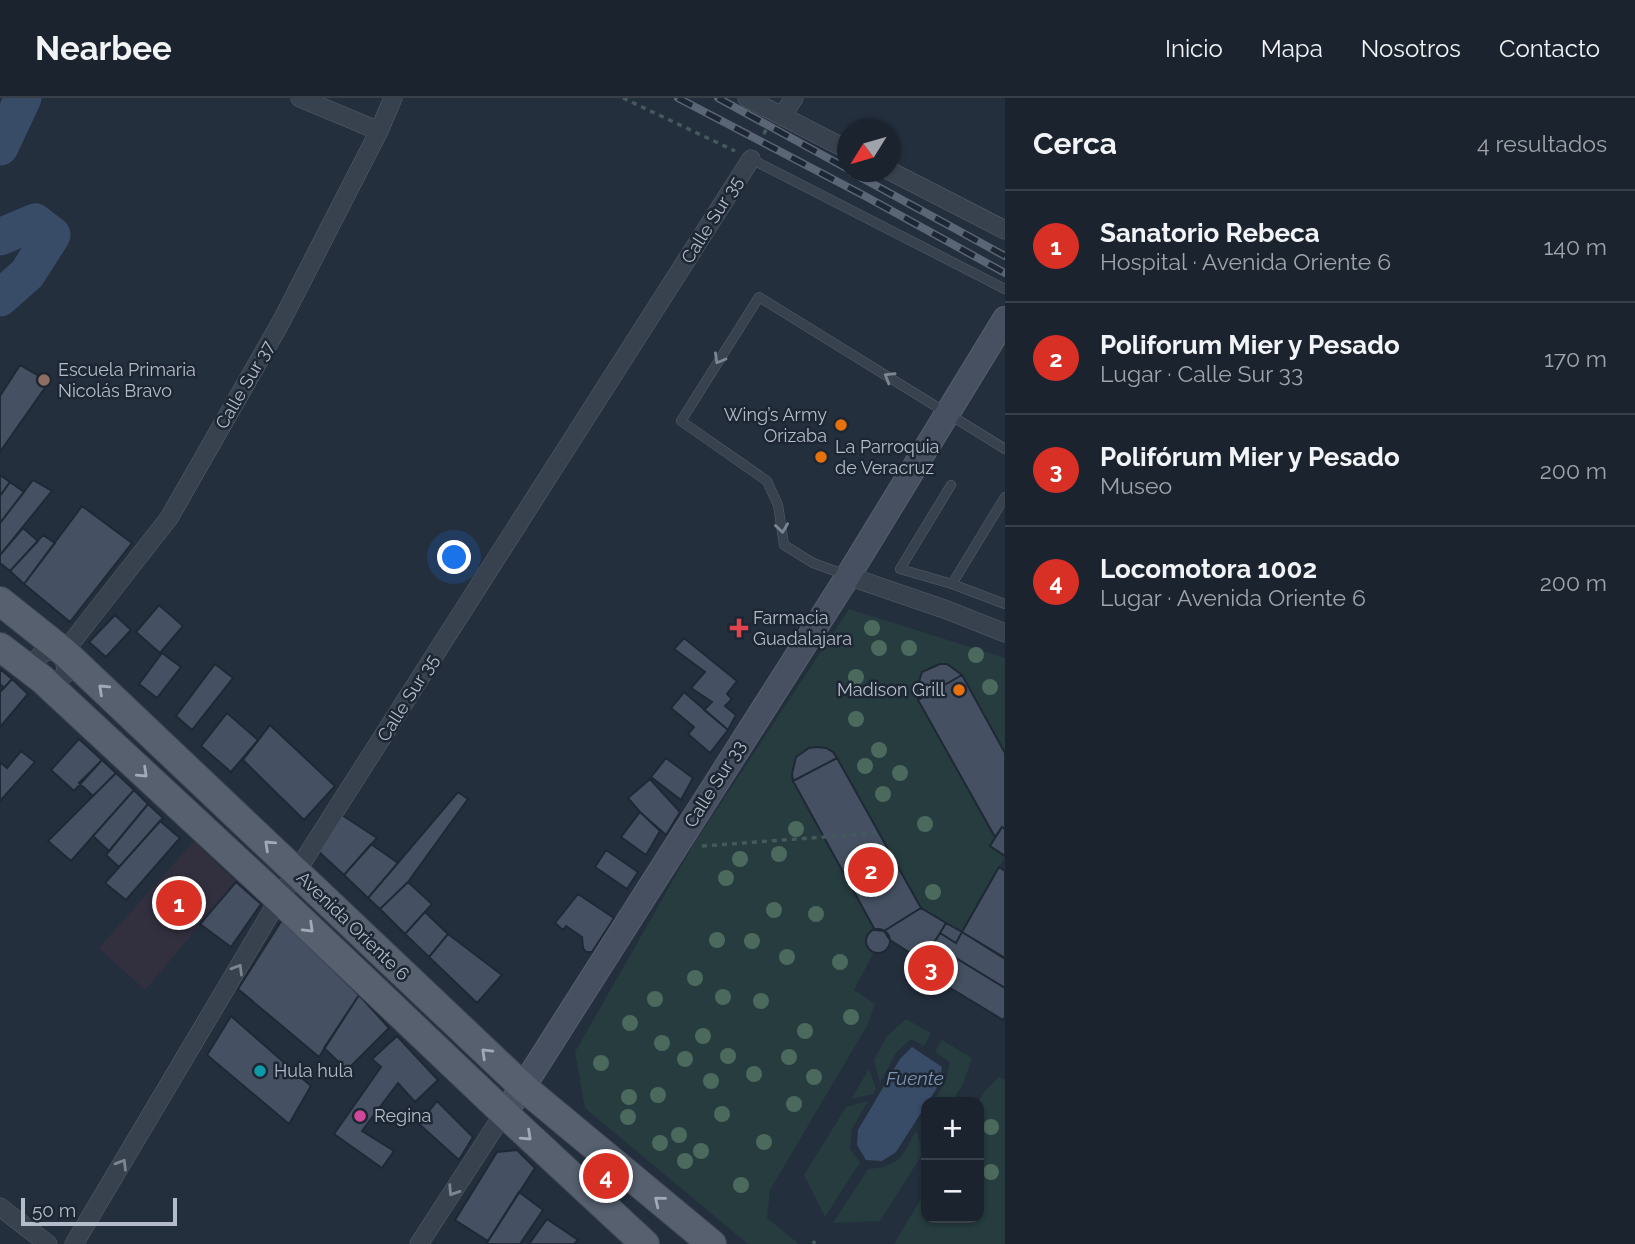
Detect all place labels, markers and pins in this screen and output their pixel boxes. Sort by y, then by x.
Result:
place label: Escuela Primaria Nicolás Bravo [58,359,196,401]
marker: Escuela Primaria Nicolás Bravo [36,372,52,388]
place label: Wing’s Army Orizaba [724,404,827,446]
marker: Wing’s Army Orizaba [833,417,849,433]
place label: La Parroquia de Veracruz [835,436,939,478]
marker: La Parroquia de Veracruz [813,449,829,465]
place label: Farmacia Guadalajara [753,607,852,649]
marker: Farmacia Guadalajara [731,620,747,636]
place label: Madison Grill [837,679,945,700]
marker: Madison Grill [951,682,967,698]
pin: 2 [848,844,894,896]
pin: 1 [156,877,202,929]
pin: 3 [908,942,954,994]
place label: Hula hula [274,1060,353,1081]
marker: Hula hula [252,1063,268,1079]
place label: Regina [374,1105,431,1126]
marker: Regina [352,1108,368,1124]
pin: 4 [583,1150,629,1202]

